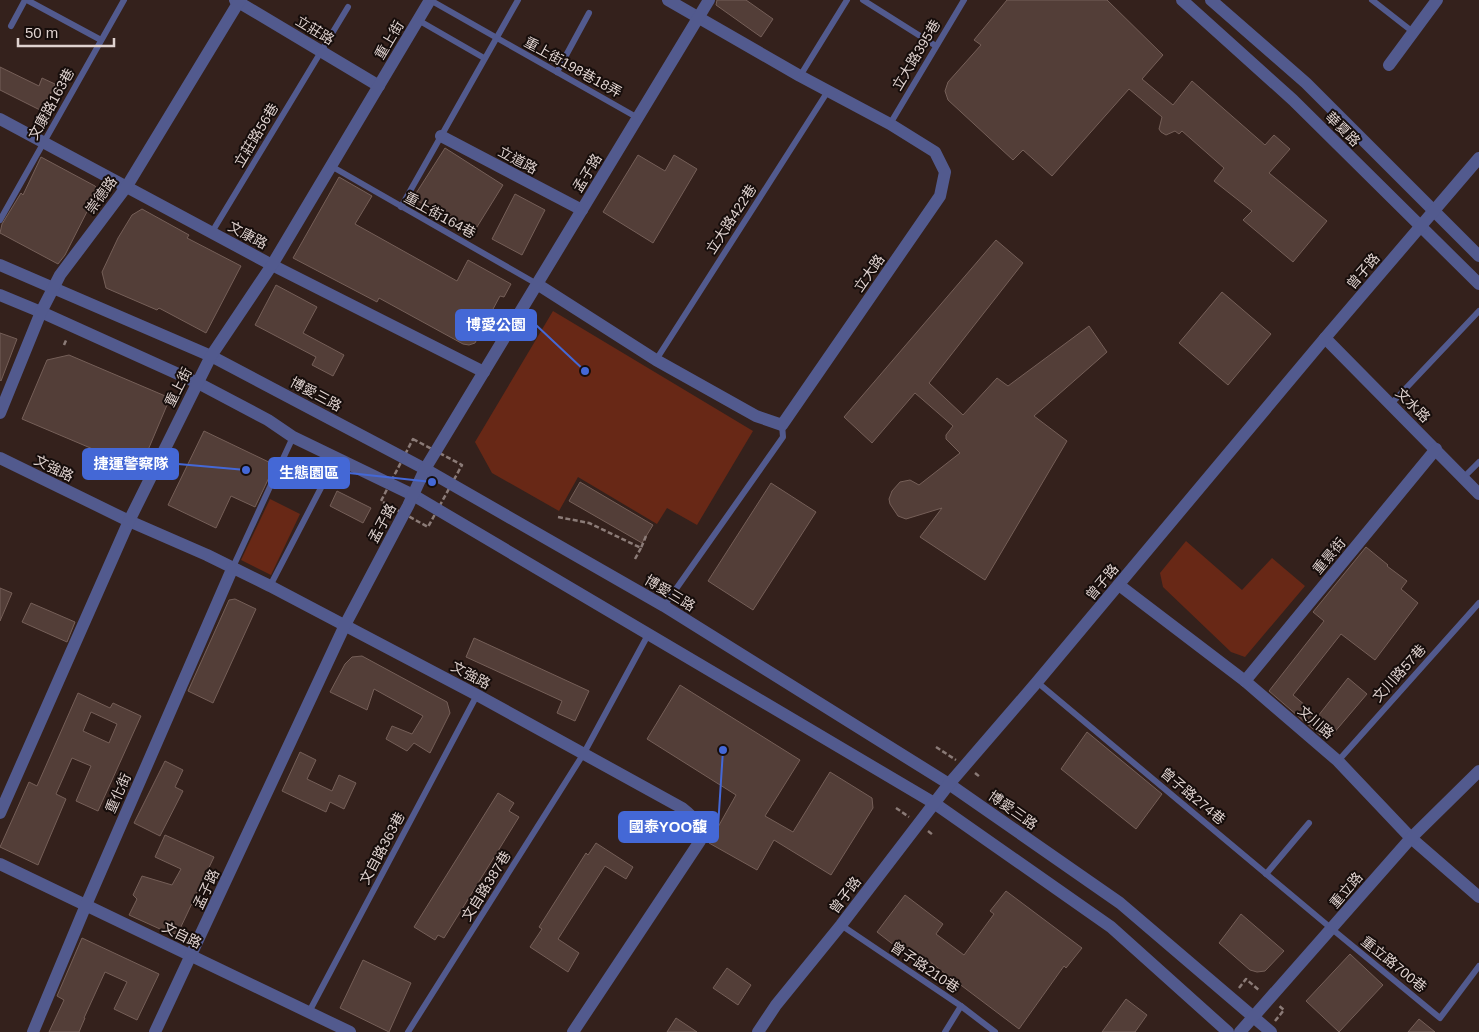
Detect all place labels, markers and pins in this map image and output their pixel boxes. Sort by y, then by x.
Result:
callout: 博愛公園 [456,310,536,340]
callout: 捷運警察隊 [83,449,178,479]
callout: 生態園區 [269,458,349,488]
callout: 國泰YOO馥 [619,812,718,842]

